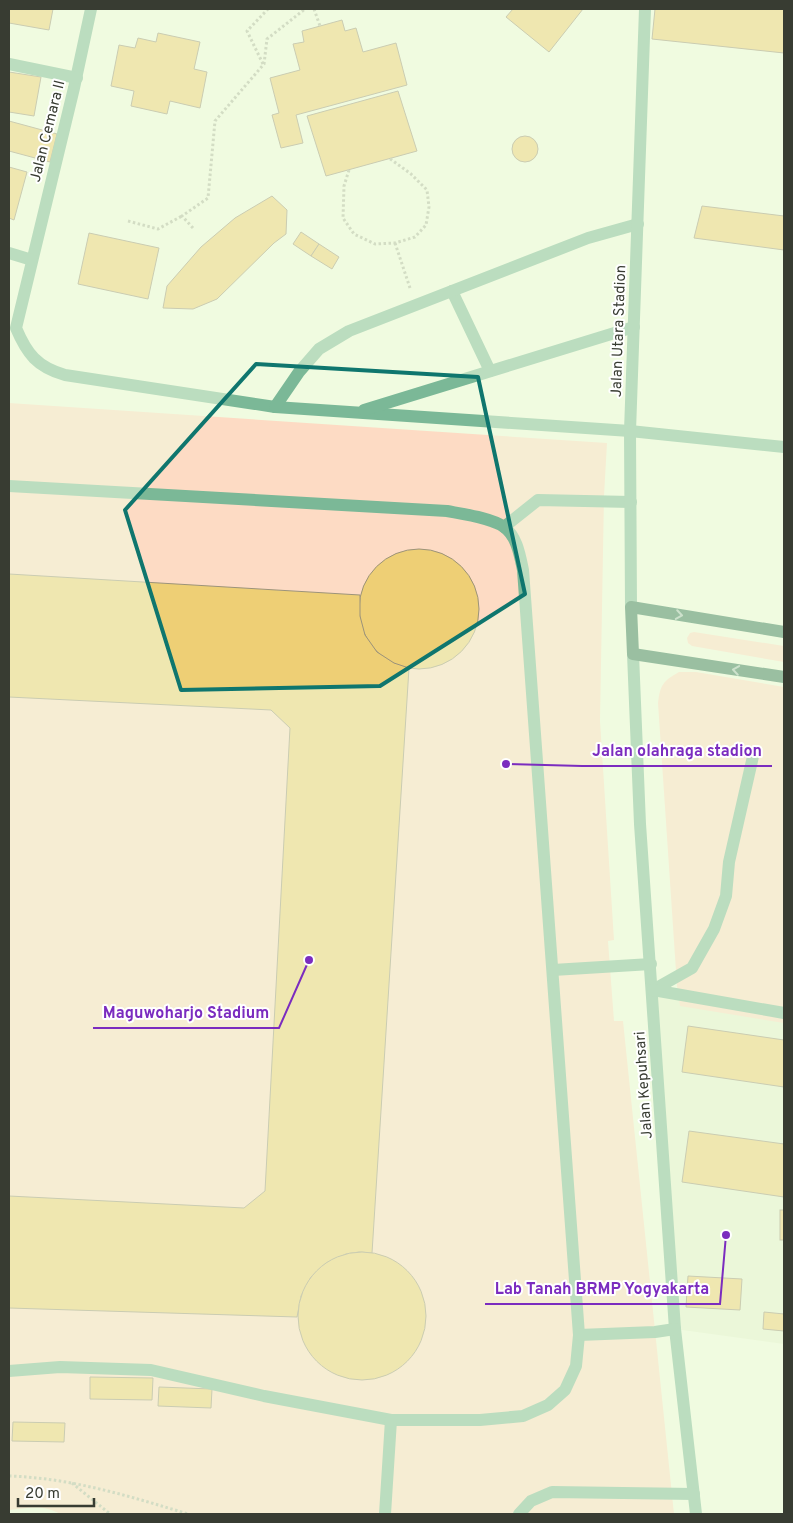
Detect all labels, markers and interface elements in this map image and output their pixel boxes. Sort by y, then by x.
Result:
street label: Jalan Cemara II [27,78,70,184]
street label: Jalan Utara Stadion [608,265,631,398]
one-way arrow [675,609,684,619]
one-way arrow [732,665,740,675]
callout: Jalan olahraga stadion [582,735,772,766]
text: Jalan olahraga stadion [592,742,762,762]
callout: Maguwoharjo Stadium [93,997,279,1028]
text: Maguwoharjo Stadium [103,1004,269,1024]
street label: Jalan Kepuhsari [631,1031,658,1139]
callout: Lab Tanah BRMP Yogyakarta [485,1273,720,1304]
text: Lab Tanah BRMP Yogyakarta [495,1280,709,1300]
scale bar [18,1476,94,1508]
text: 20 m [25,1485,60,1504]

